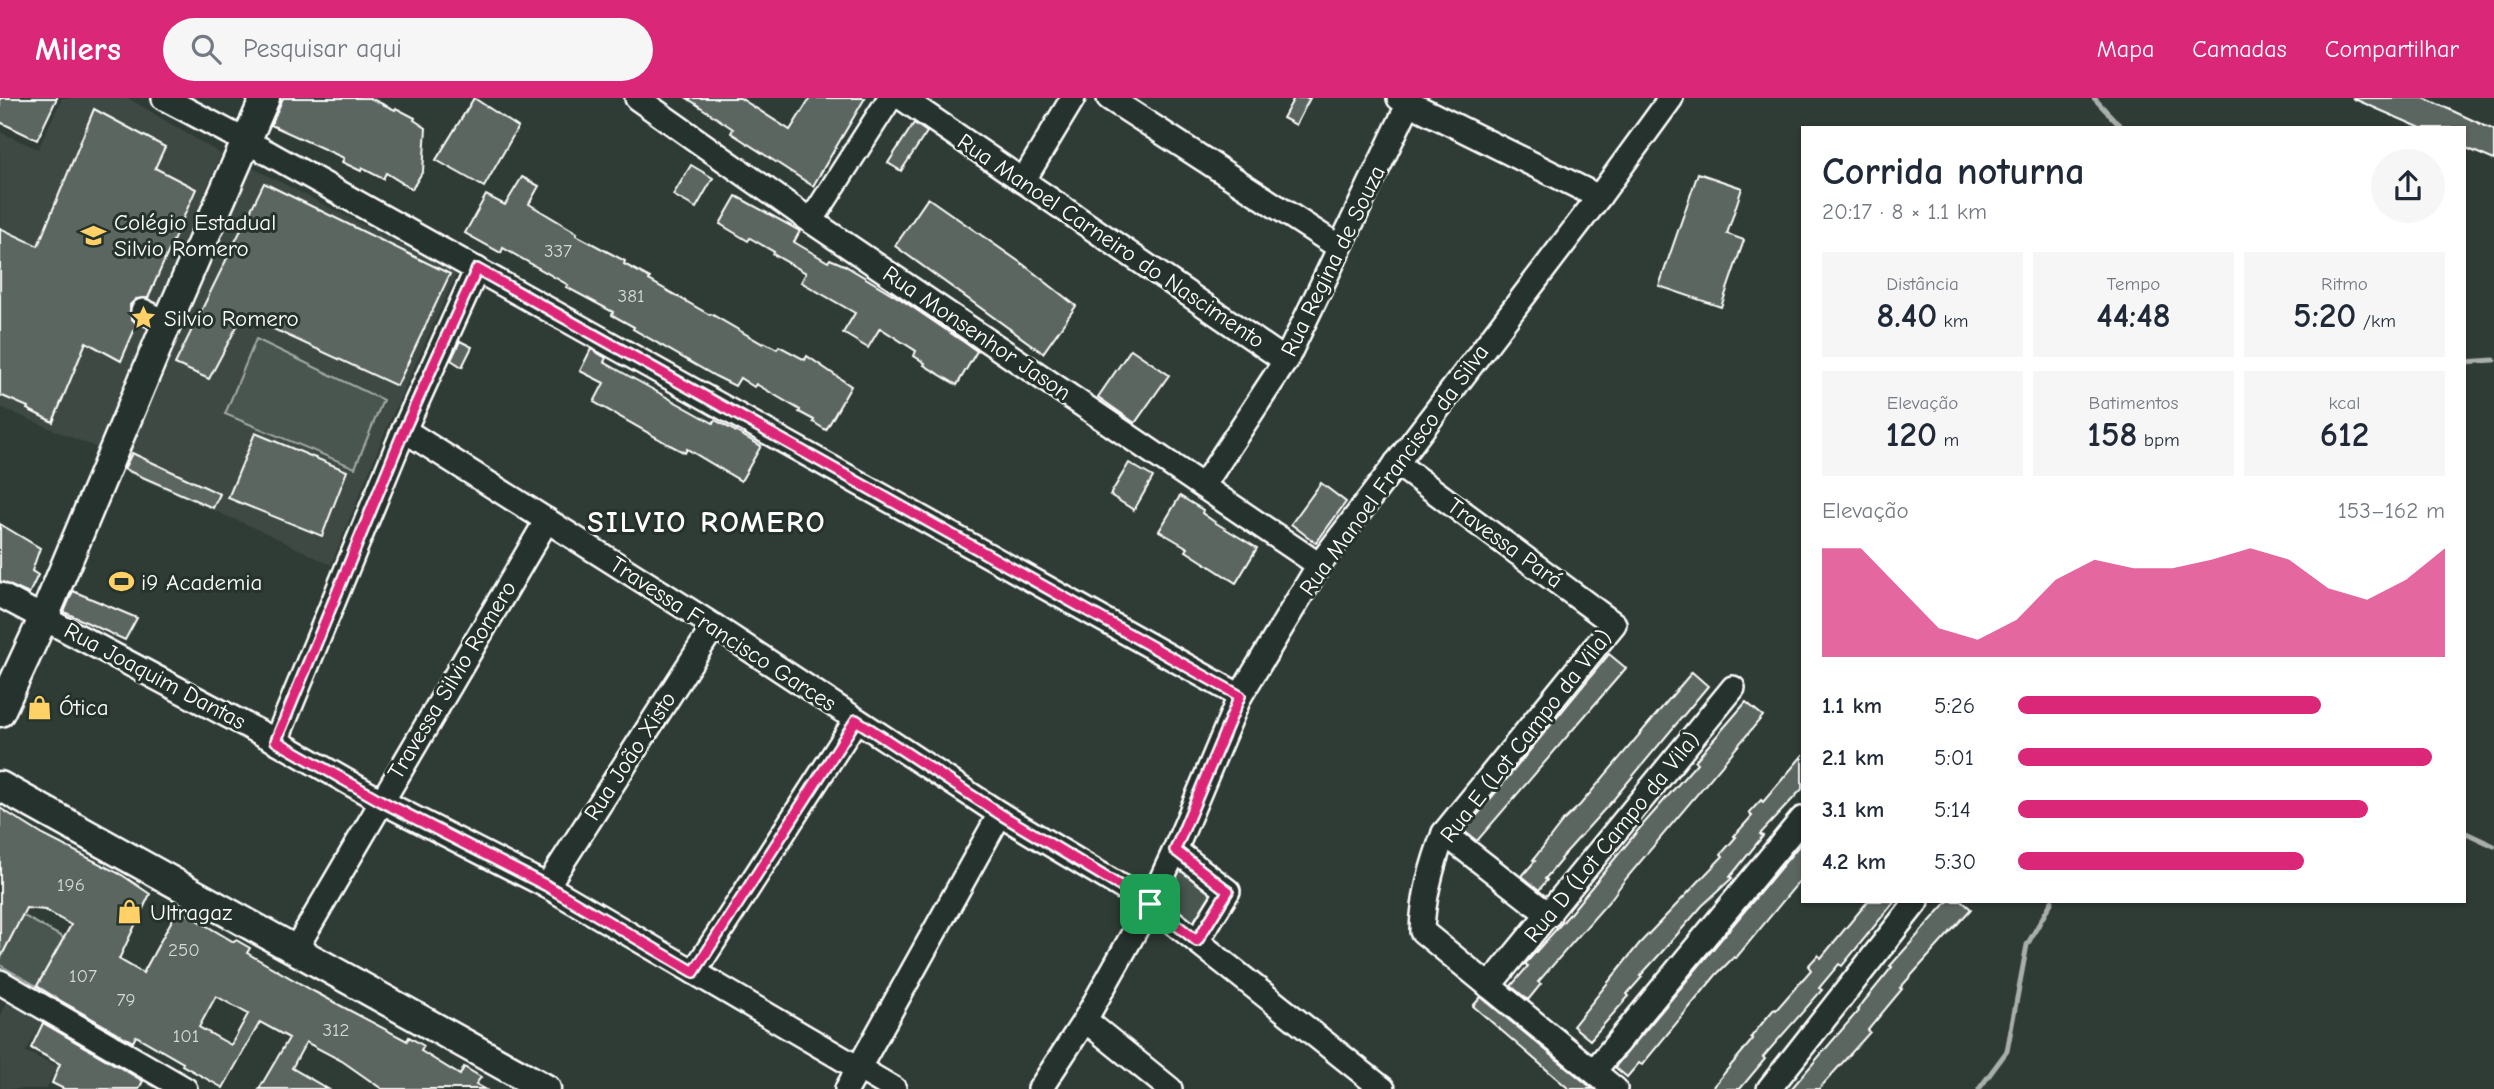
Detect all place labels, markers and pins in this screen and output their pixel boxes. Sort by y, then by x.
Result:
place label: Colégio Estadual Silvio Romero [114,209,276,262]
school or university icon: Colégio Estadual Silvio Romero [80,221,108,249]
place icon: Silvio Romero [130,304,158,332]
place label: Silvio Romero [164,305,299,332]
sports icon: i9 Academia [107,568,135,596]
place label: i9 Academia [141,569,262,596]
shop icon: Ótica [25,693,53,721]
place label: Ótica [59,694,109,721]
pin [1120,874,1180,934]
shop icon: Ultragaz [116,898,144,926]
place label: Ultragaz [150,899,232,926]

